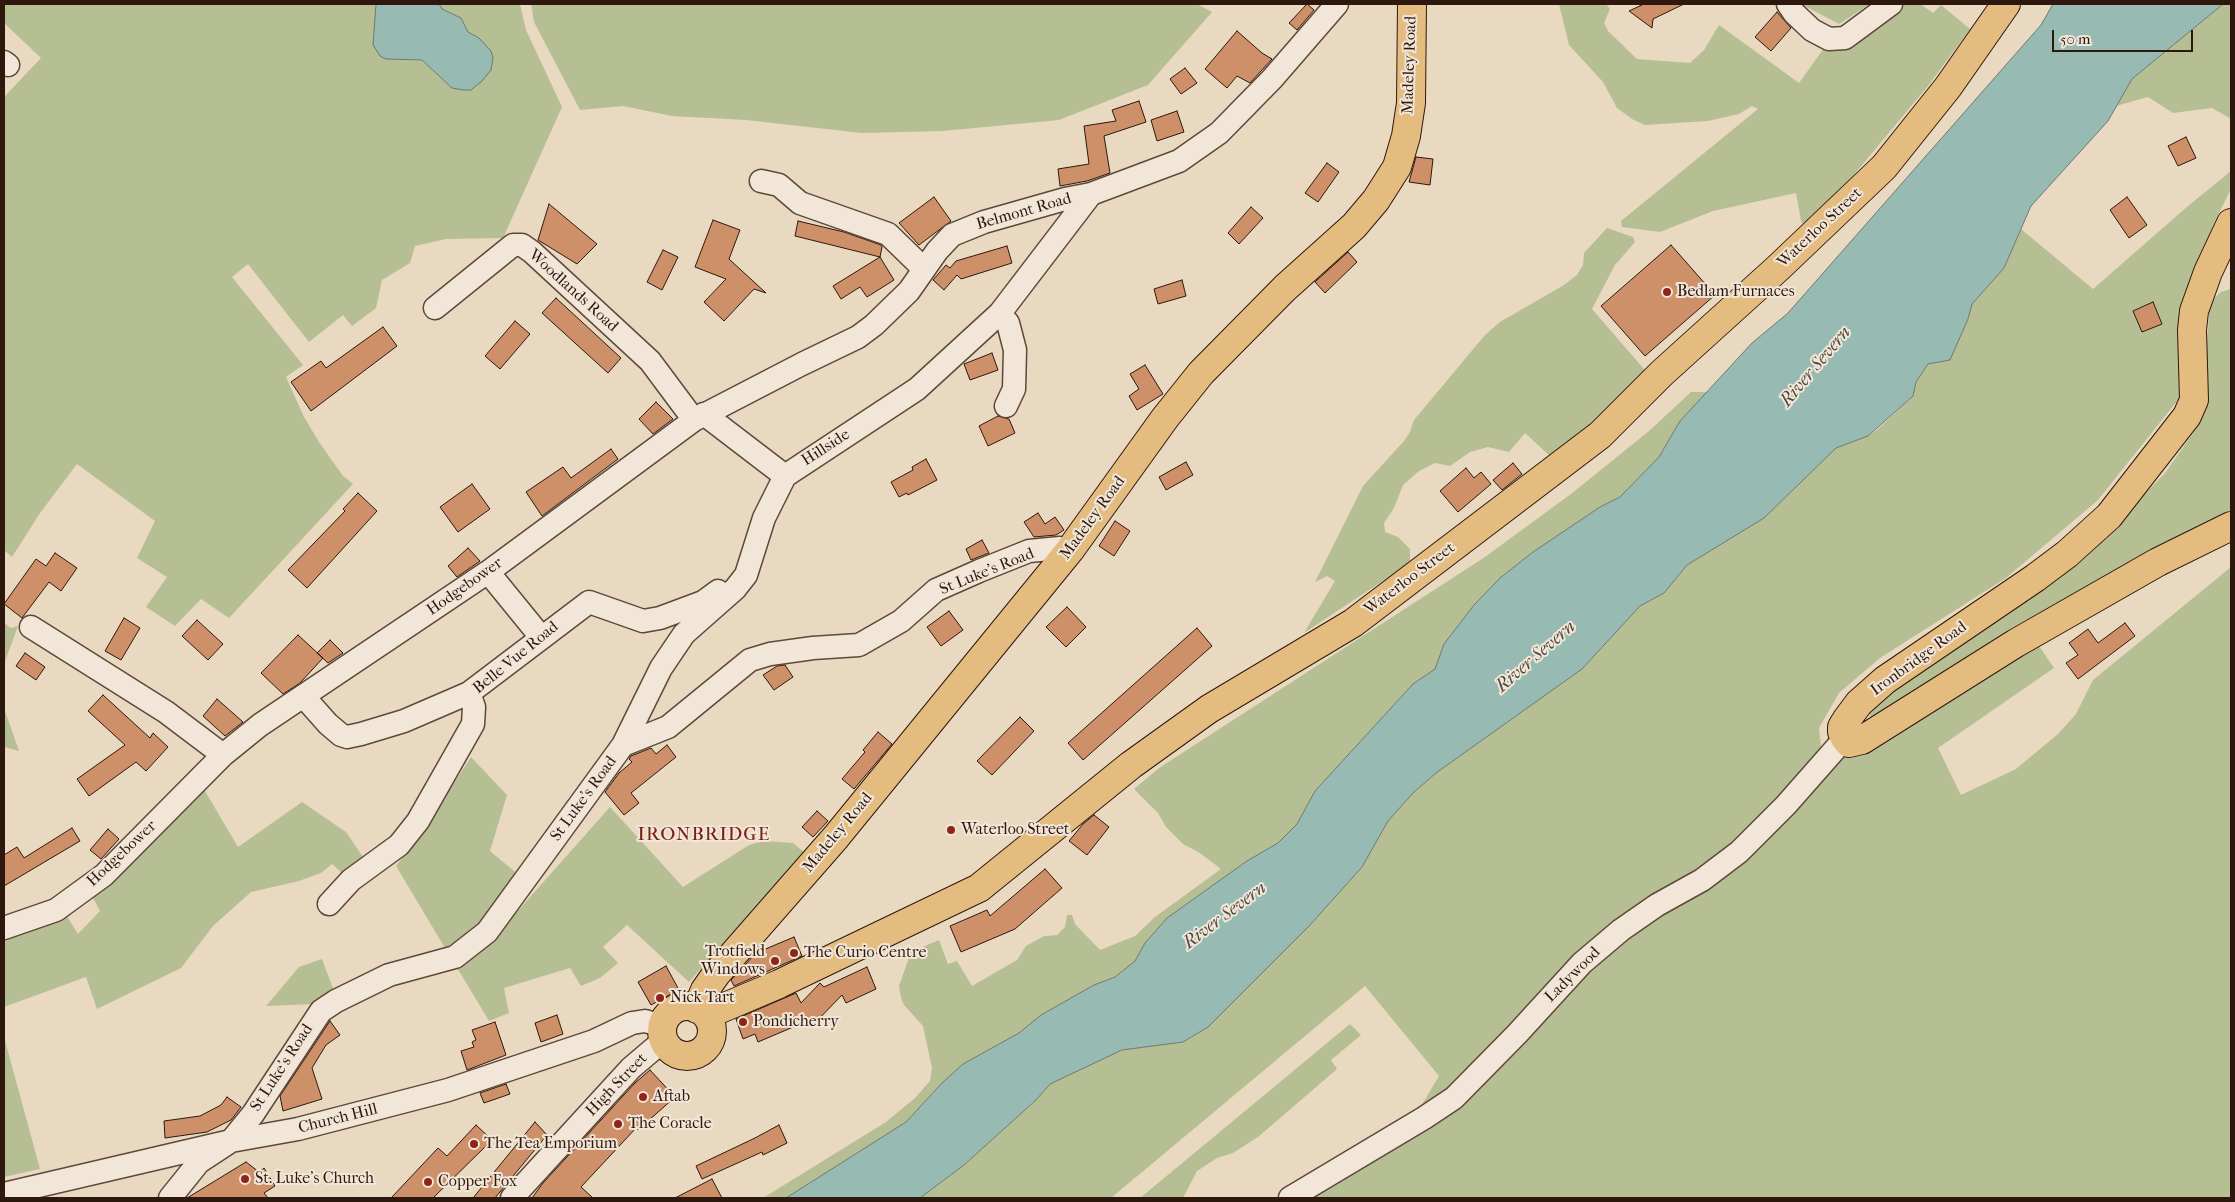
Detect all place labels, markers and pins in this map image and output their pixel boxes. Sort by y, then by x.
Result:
place label: Bedlam Furnaces [1677,282,1795,302]
marker: Bedlam Furnaces [1661,286,1673,298]
place label: Waterloo Street [961,820,1070,840]
marker: Waterloo Street [945,824,957,836]
place label: Trotfield Windows [701,942,765,980]
place label: The Curio Centre [804,943,926,963]
marker: The Curio Centre [788,947,800,959]
marker: Trotfield Windows [769,955,781,967]
place label: Nick Tart [670,988,735,1008]
marker: Nick Tart [654,992,666,1004]
place label: Pondicherry [753,1012,839,1032]
marker: Pondicherry [737,1016,749,1028]
place label: Aftab [653,1087,690,1107]
marker: Aftab [637,1091,649,1103]
place label: The Coracle [628,1114,712,1134]
marker: The Coracle [612,1118,624,1130]
place label: The Tea Emporium [484,1134,617,1154]
marker: The Tea Emporium [468,1138,480,1150]
place label: St. Luke's Church [255,1169,374,1189]
place label: Copper Fox [438,1172,517,1192]
marker: St. Luke's Church [239,1173,251,1185]
marker: Copper Fox [422,1176,434,1188]

